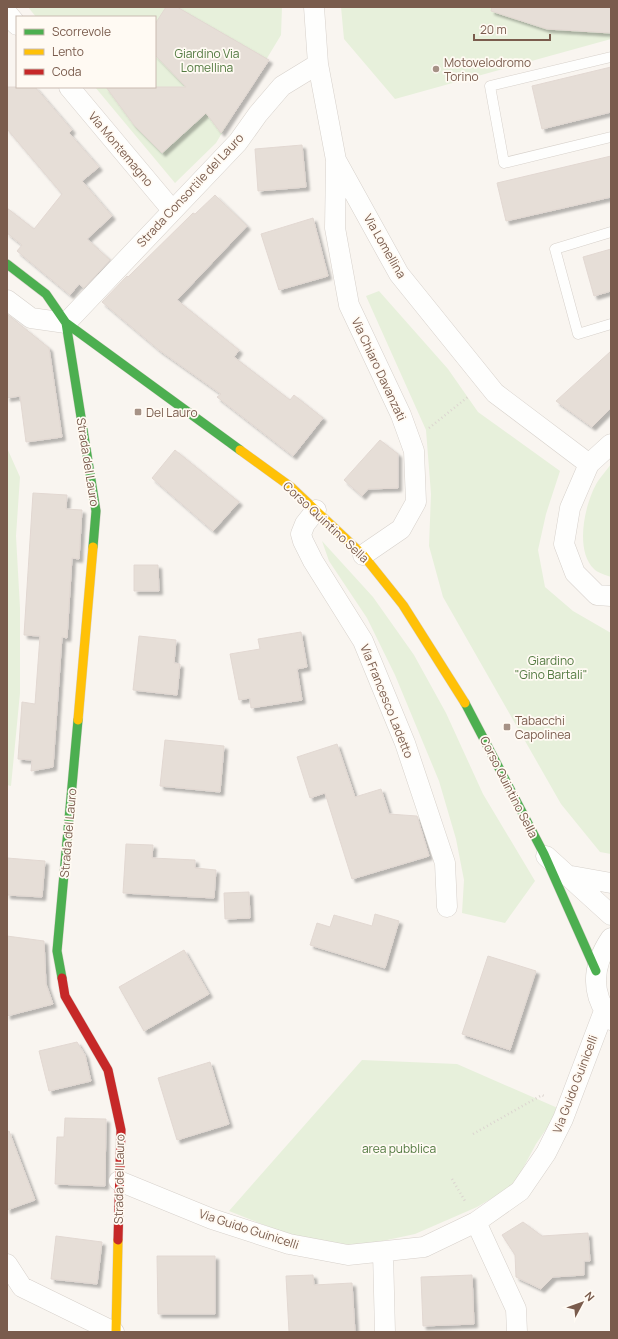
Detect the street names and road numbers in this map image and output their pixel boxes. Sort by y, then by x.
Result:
street label: Via Montemagno [85,108,157,190]
street label: Strada Consortile del Lauro [133,129,247,251]
street label: Via Lomellina [360,211,410,281]
street label: Via Chiaro Davanzati [348,315,410,423]
street label: Strada del Lauro [73,416,103,508]
street label: Corso Quintino Sella [279,478,373,566]
street label: Via Francesco Ladetto [356,642,418,760]
street label: Corso Quintino Sella [476,733,542,841]
street label: Strada del Lauro [56,788,80,878]
street label: Via Guido Guinicelli [548,1032,602,1136]
street label: Strada del Lauro [110,1134,128,1224]
street label: Via Guido Guinicelli [197,1205,301,1253]

